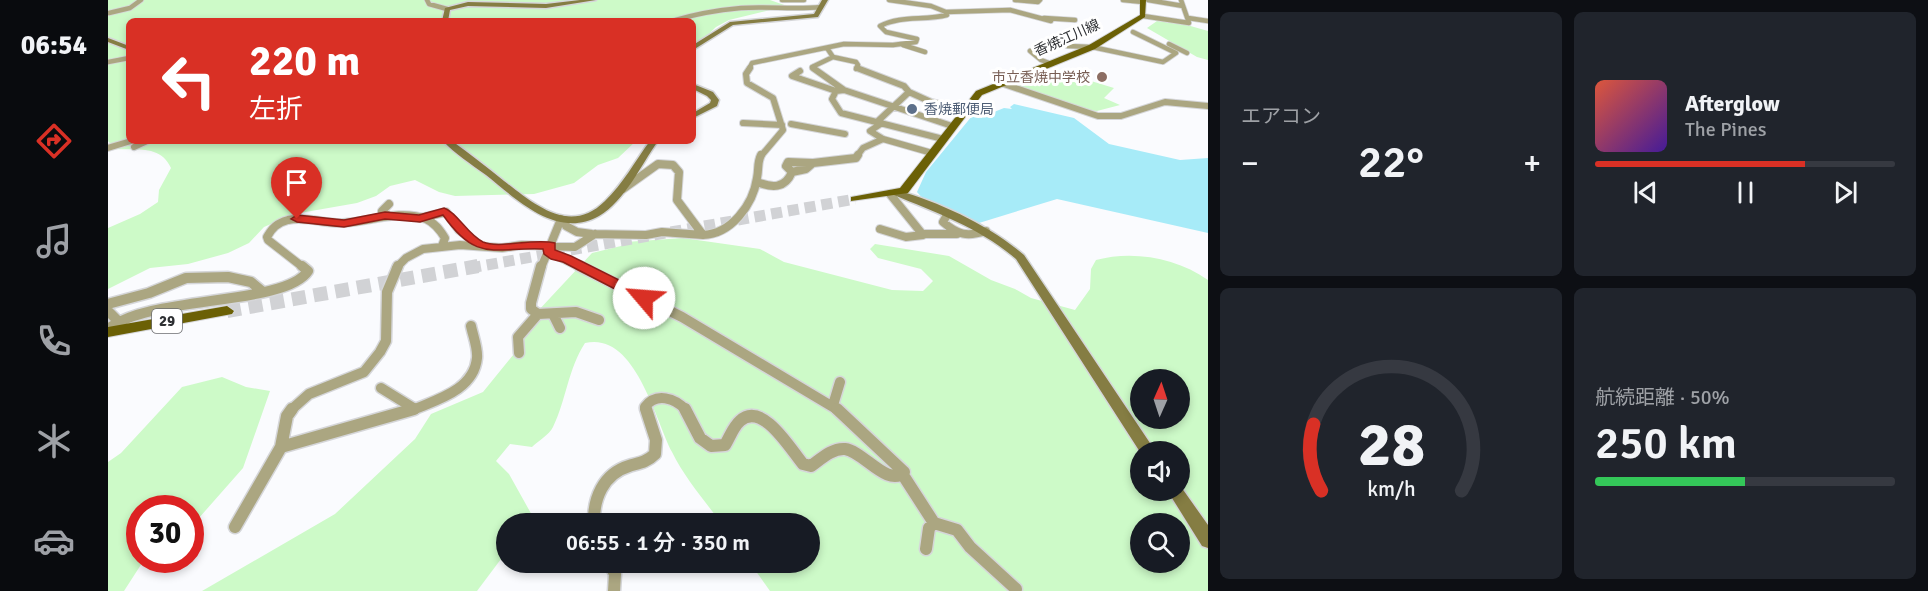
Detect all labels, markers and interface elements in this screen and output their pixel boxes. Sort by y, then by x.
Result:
street label: 香焼江川線 [1032,16,1102,60]
text: 06:54 [21,29,87,62]
text: 220 m [249,36,360,87]
icon: left [150,42,228,120]
place label: 市立香焼中学校 [992,69,1090,86]
marker: 市立香焼中学校 [1095,70,1109,84]
text: Afterglow [1685,90,1780,117]
text: 左折 [249,93,303,126]
place label: 香焼郵便局 [924,101,994,118]
marker: 香焼郵便局 [905,102,919,116]
text: エアコン [1241,104,1321,129]
text: The Pines [1685,117,1767,142]
icon: directions [33,120,75,162]
text: 22° [1358,135,1424,190]
text: − [1241,143,1259,184]
text: + [1523,143,1541,184]
pin [271,157,322,219]
icon: arrive [280,166,313,199]
icon: previous [1629,176,1662,209]
icon: pause [1729,176,1762,209]
icon: next [1829,176,1862,209]
icon: music [33,220,75,262]
position arrow [612,266,676,330]
road number: 29 [152,309,182,333]
icon: phone [33,320,75,362]
north arrow [1130,369,1190,429]
map controls [1130,369,1190,573]
text: 航続距離 · 50% [1595,385,1730,410]
text: 28 [1357,406,1425,483]
text: 250 km [1595,416,1737,471]
icon: climate [33,420,75,462]
button: sound [1130,441,1190,501]
text: km/h [1367,476,1415,502]
speed limit sign: 30 [126,495,204,573]
button: search [1130,513,1190,573]
icon: car [33,520,75,562]
text: 06:55 · 1 分 · 350 m [566,529,750,556]

